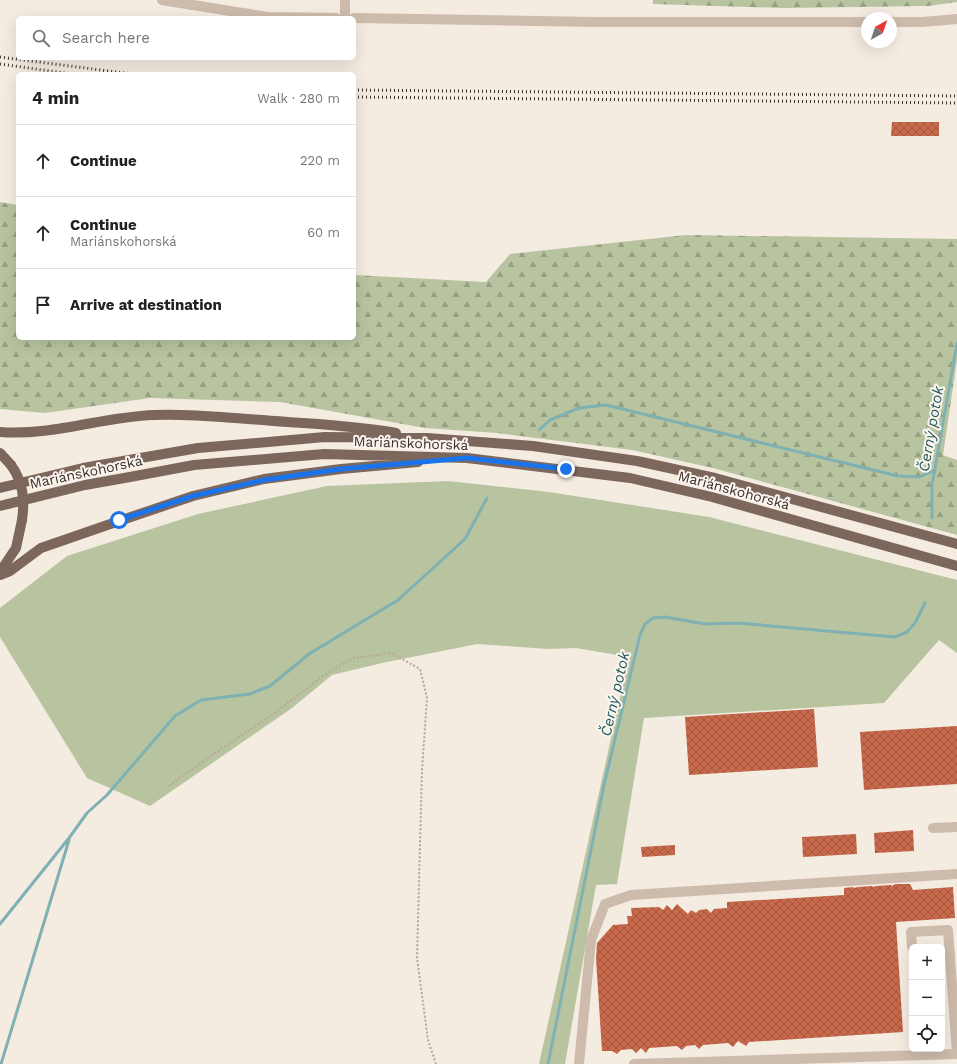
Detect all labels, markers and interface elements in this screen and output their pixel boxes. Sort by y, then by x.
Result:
north arrow [861,12,897,48]
search box [16,16,356,60]
icon: search [30,27,52,49]
text: Search here [62,29,150,47]
text: 4 min [32,88,79,108]
text: Walk · 280 m [257,91,340,106]
icon: ahead [32,150,54,172]
text: Continue [70,152,137,170]
text: 220 m [300,153,340,168]
text: Continue [70,216,137,234]
icon: ahead [32,222,54,244]
text: 60 m [307,225,340,240]
text: Mariánskohorská [70,234,177,249]
icon: arrive [32,294,54,316]
text: Arrive at destination [70,296,222,314]
water label: Černý potok [914,384,948,473]
street label: Mariánskohorská [353,433,469,453]
street label: Mariánskohorská [28,452,144,492]
route end [557,460,575,478]
street label: Mariánskohorská [676,467,792,513]
route start [110,511,128,529]
water label: Černý potok [596,649,634,738]
map controls [909,944,945,1052]
button: + [909,944,945,980]
button: − [909,980,945,1016]
button: locate [909,1016,945,1052]

